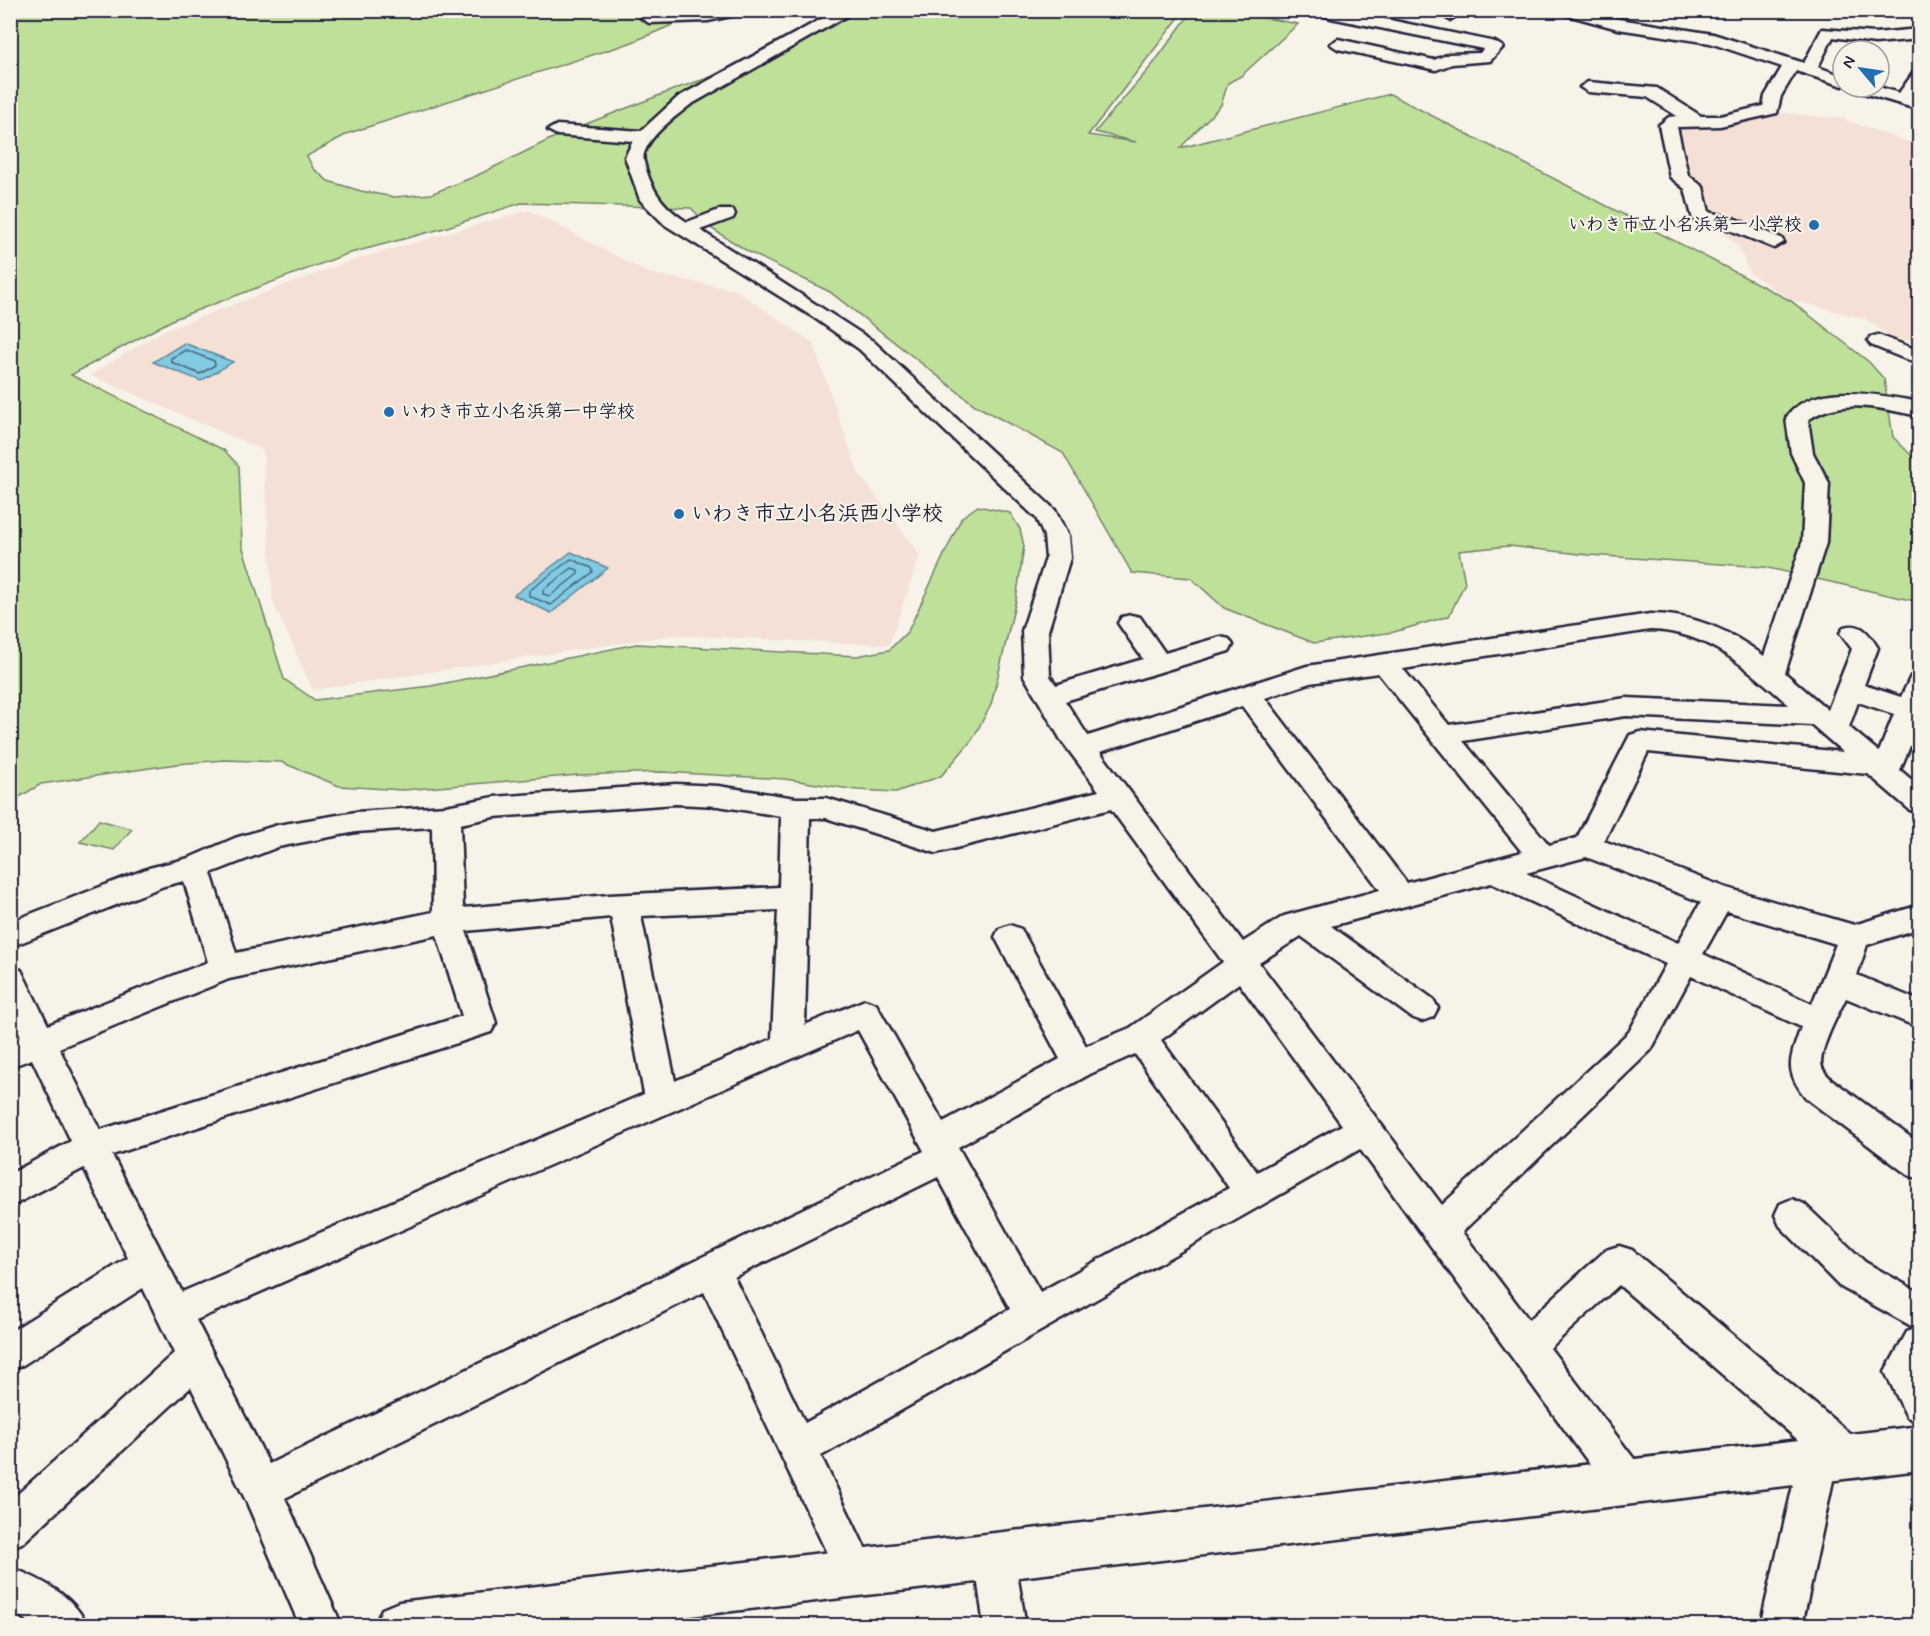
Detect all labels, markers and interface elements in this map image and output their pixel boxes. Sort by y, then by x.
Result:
north arrow [1831,39,1891,99]
text: N [1837,53,1861,72]
place label: いわき市立小名浜第一小学校 [1568,213,1802,237]
marker: いわき市立小名浜第一小学校 [1807,218,1821,232]
place label: いわき市立小名浜第一中学校 [401,400,635,424]
marker: いわき市立小名浜第一中学校 [382,405,396,419]
place label: いわき市立小名浜西小学校 [691,500,943,528]
marker: いわき市立小名浜西小学校 [672,507,686,521]

